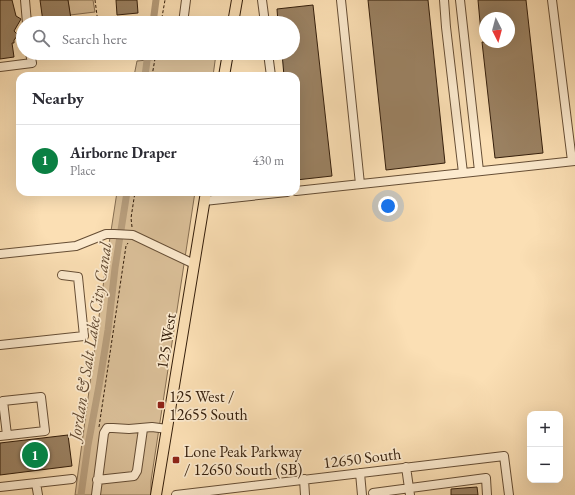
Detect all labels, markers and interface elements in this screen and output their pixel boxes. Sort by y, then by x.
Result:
north arrow [479,12,515,48]
search box [16,16,300,60]
icon: search [30,27,52,49]
text: Search here [62,29,127,48]
text: Nearby [32,87,84,109]
text: Airborne Draper [70,143,177,162]
text: 1 [42,152,48,169]
text: 430 m [253,152,284,169]
text: Place [70,162,96,179]
your location [378,196,398,216]
water label: Jordan & Salt Lake City Canal [63,239,117,445]
street label: 125 West [151,312,181,370]
place label: 125 West / 12655 South [169,386,248,425]
marker: 125 West / 12655 South [156,400,166,410]
map controls [527,411,563,483]
button: + [527,411,563,447]
pin: 1 [22,440,48,470]
place label: Lone Peak Parkway / 12650 South (SB) [184,441,303,480]
street label: 12650 South [322,443,402,473]
button: − [527,447,563,483]
marker: Lone Peak Parkway / 12650 South (SB) [171,455,181,465]

